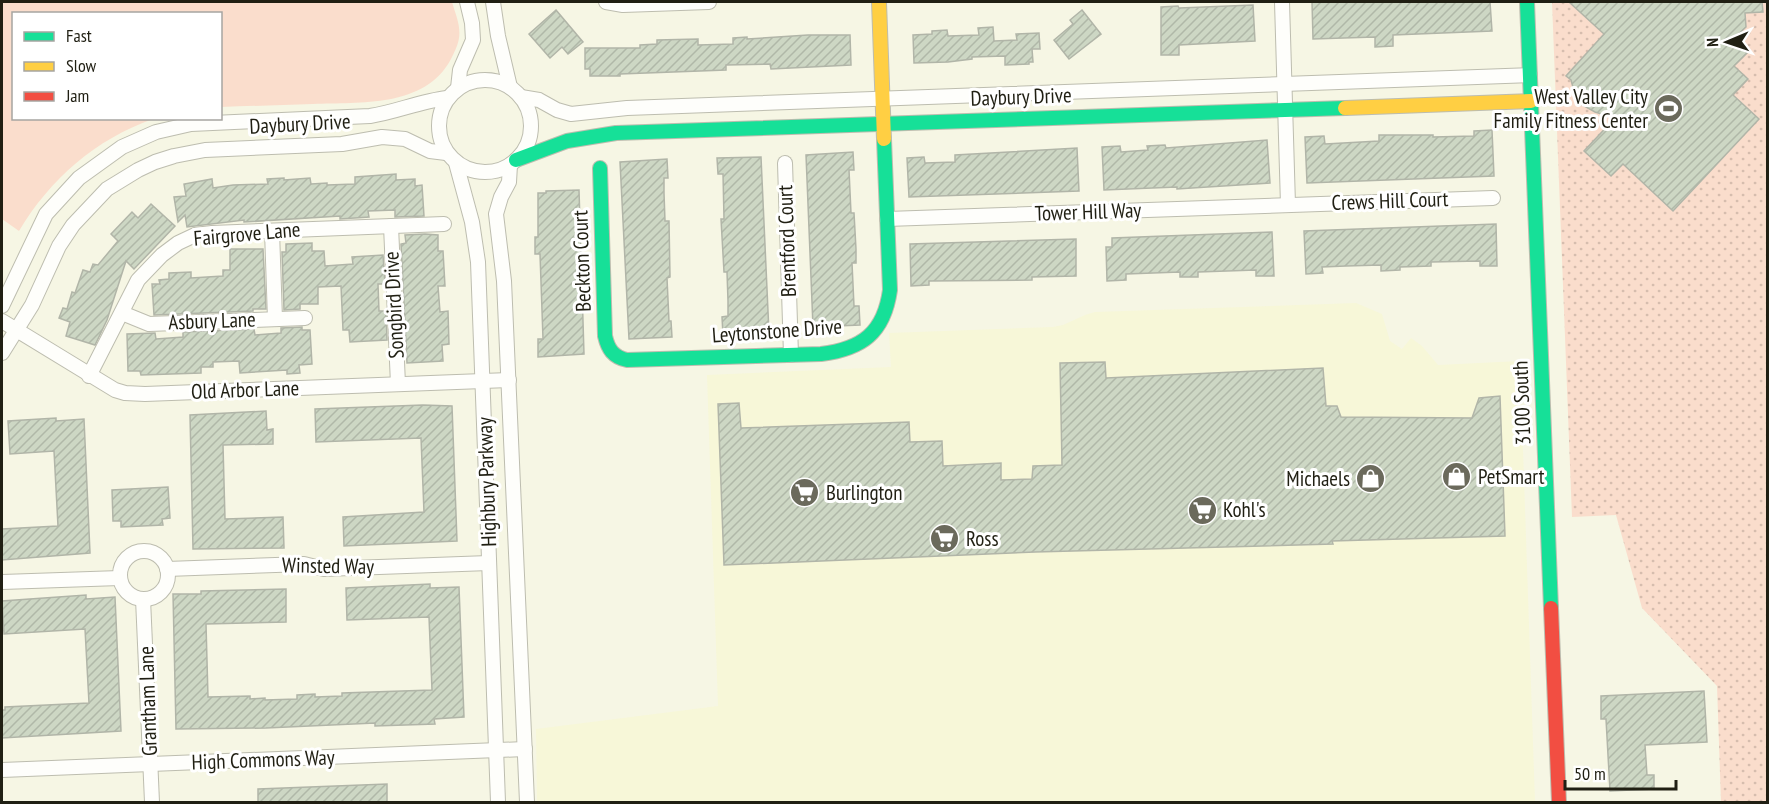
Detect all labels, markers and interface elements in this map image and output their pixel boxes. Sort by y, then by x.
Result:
legend [12,12,222,120]
north arrow [1697,12,1757,72]
text: Fast [66,24,92,47]
text: N [1702,38,1722,47]
text: Slow [66,54,97,77]
street label: Daybury Drive [970,81,1072,112]
place label: West Valley City Family Fitness Center [1494,83,1648,134]
text: Jam [65,84,89,107]
sports icon: West Valley City Family Fitness Center [1653,93,1685,125]
street label: Daybury Drive [249,107,351,140]
street label: Brentford Court [771,184,802,298]
street label: Crews Hill Court [1331,185,1449,216]
street label: Tower Hill Way [1034,196,1142,227]
street label: Beckton Court [566,210,597,312]
street label: Fairgrove Lane [192,215,301,252]
street label: Songbird Drive [377,251,410,359]
street label: Asbury Lane [168,305,256,336]
street label: Leytonstone Drive [711,312,843,349]
street label: 3100 South [1507,360,1536,446]
street label: Old Arbor Lane [190,374,300,405]
street label: Highbury Parkway [471,417,502,547]
shop icon: PetSmart [1441,461,1473,493]
shop icon: Michaels [1355,463,1387,495]
place label: PetSmart [1478,463,1545,490]
place label: Michaels [1286,465,1350,492]
supermarket icon: Burlington [789,477,821,509]
place label: Burlington [826,479,902,506]
supermarket icon: Kohl's [1186,494,1218,526]
place label: Kohl's [1223,496,1266,523]
supermarket icon: Ross [929,523,961,555]
place label: Ross [966,525,999,552]
street label: Winsted Way [282,551,374,580]
street label: Grantham Lane [132,646,163,756]
street label: High Commons Way [191,744,335,775]
scale bar [1565,753,1676,791]
text: 50 m [1574,762,1606,785]

